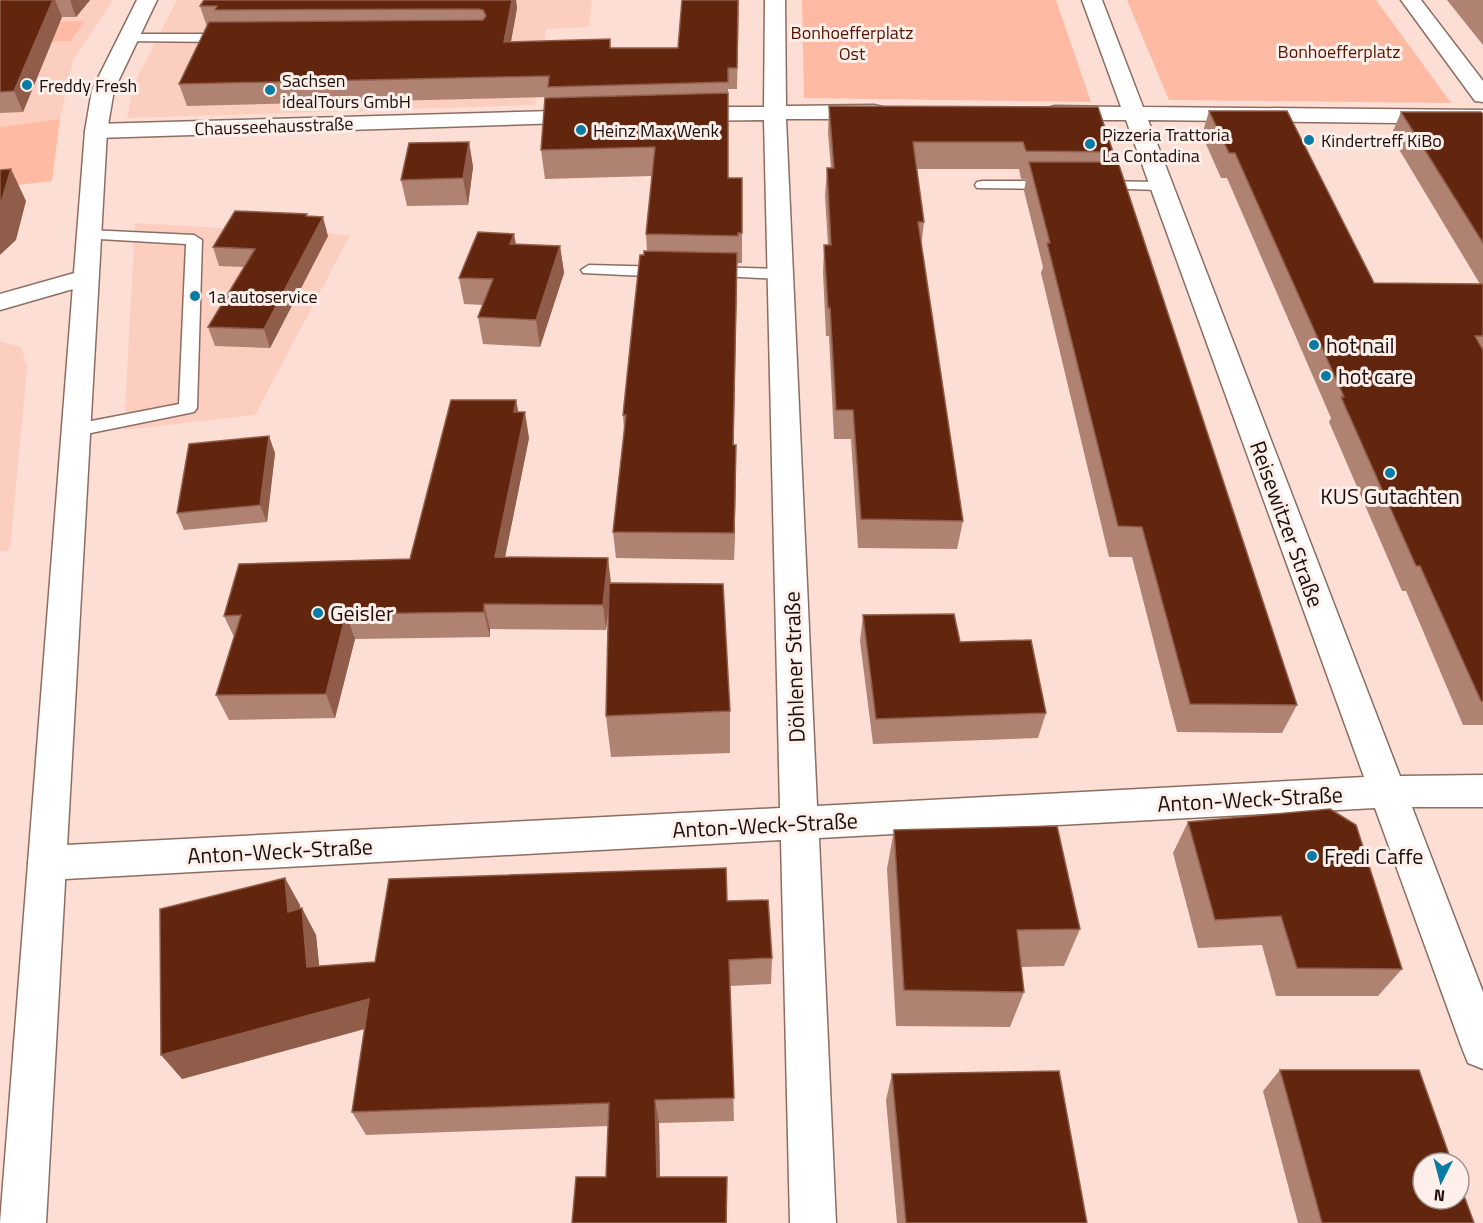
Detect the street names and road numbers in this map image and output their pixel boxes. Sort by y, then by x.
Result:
street label: Chausseehausstraße [194,110,354,142]
street label: Reisewitzer Straße [1241,436,1333,612]
street label: Döhlener Straße [774,591,814,743]
street label: Anton-Weck-Straße [1156,777,1344,821]
street label: Anton-Weck-Straße [671,803,859,847]
street label: Anton-Weck-Straße [186,829,374,873]

